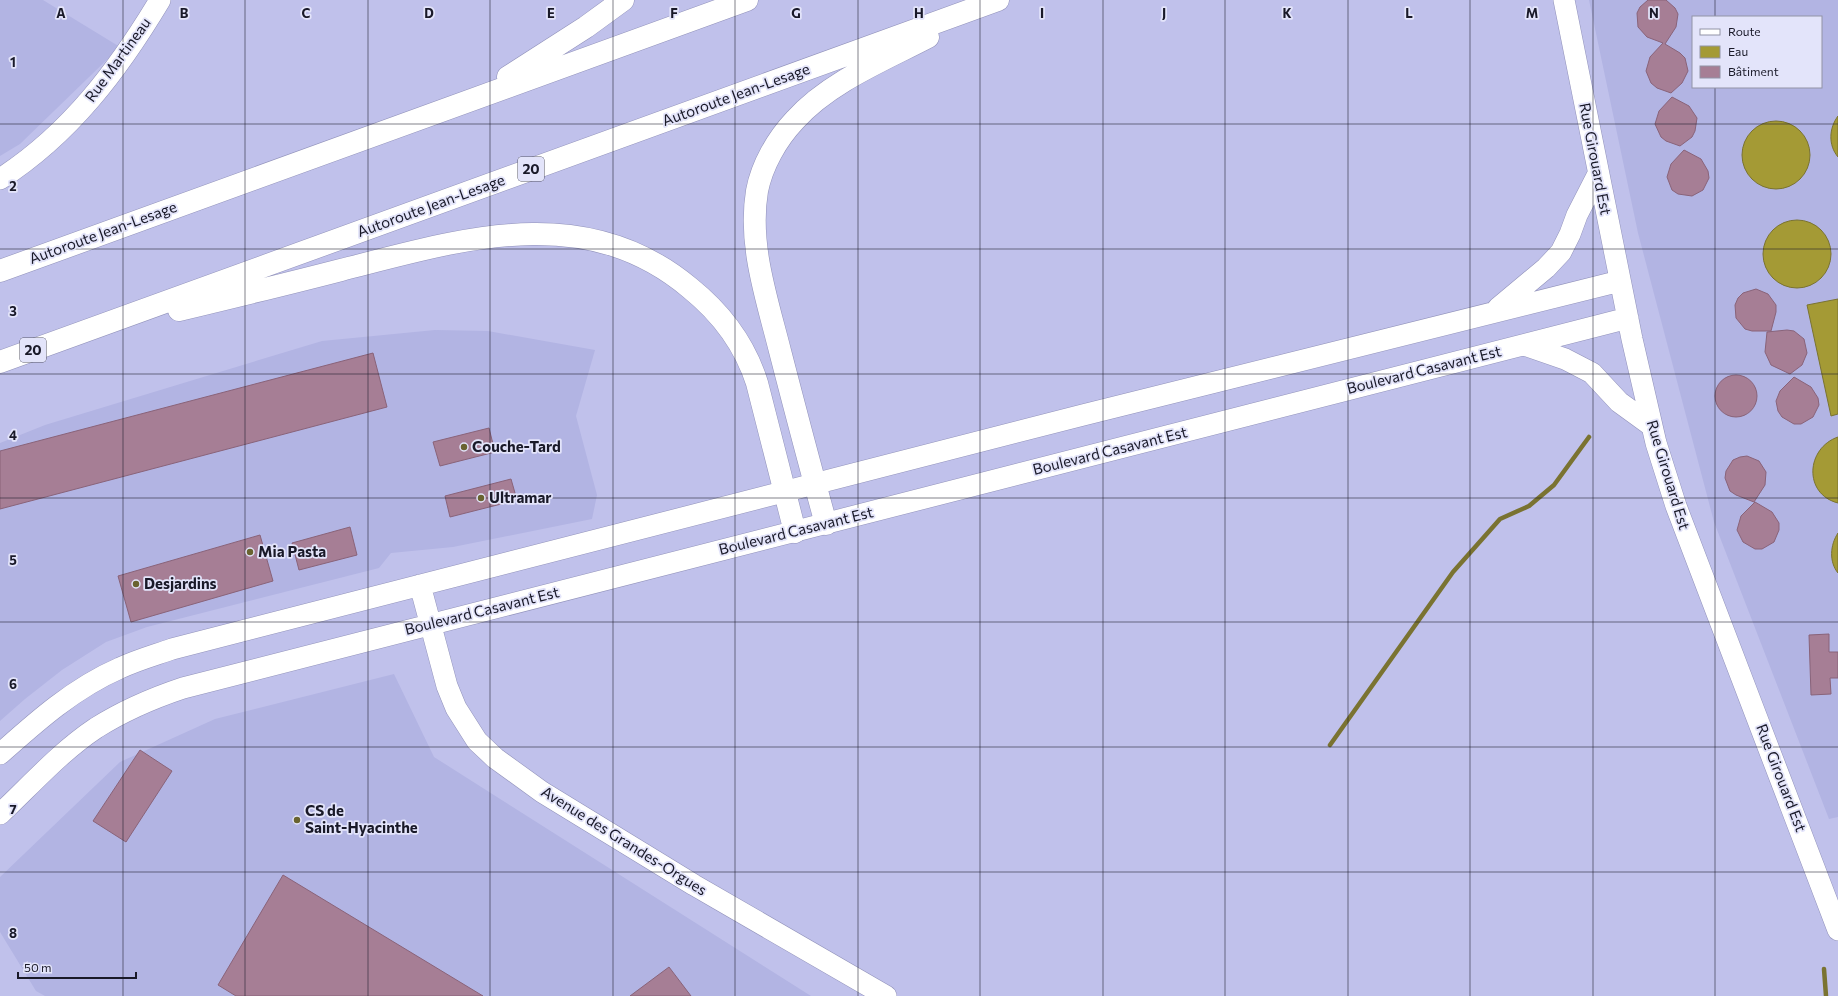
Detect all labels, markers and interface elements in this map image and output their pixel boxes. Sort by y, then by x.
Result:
text: A [56,5,66,21]
text: B [180,5,189,21]
text: C [302,5,311,21]
text: D [424,5,434,21]
text: E [547,5,555,21]
text: F [670,5,678,21]
text: G [791,5,801,21]
text: H [914,5,924,21]
text: I [1040,5,1044,21]
text: J [1162,5,1166,21]
text: K [1282,5,1292,21]
text: L [1405,5,1413,21]
text: M [1526,5,1538,21]
text: N [1649,5,1659,21]
street label: Rue Martineau [81,14,154,105]
legend [1692,16,1822,88]
text: Route [1728,24,1761,38]
text: Eau [1728,44,1748,58]
text: 1 [10,54,16,70]
street label: Autoroute Jean-Lesage [659,59,812,129]
text: Bâtiment [1728,64,1779,78]
street label: Rue Girouard Est [1576,101,1616,216]
road number: 20 [518,157,544,181]
street label: Autoroute Jean-Lesage [354,170,507,240]
text: 2 [9,178,17,194]
street label: Autoroute Jean-Lesage [26,197,179,267]
text: 3 [9,303,17,319]
road number: 20 [20,338,46,362]
street label: Boulevard Casavant Est [1345,341,1503,397]
street label: Rue Girouard Est [1644,418,1694,532]
street label: Boulevard Casavant Est [1031,422,1189,478]
text: 4 [9,427,17,443]
place label: Couche-Tard [472,437,561,455]
marker: Couche-Tard [459,442,469,452]
place label: Ultramar [489,488,551,506]
marker: Ultramar [476,493,486,503]
street label: Boulevard Casavant Est [717,502,875,558]
place label: Mia Pasta [258,542,326,560]
marker: Mia Pasta [245,547,255,557]
text: 5 [9,552,17,568]
place label: Desjardins [144,574,217,592]
marker: Desjardins [131,579,141,589]
street label: Boulevard Casavant Est [403,582,561,638]
text: 6 [9,676,17,692]
street label: Rue Girouard Est [1753,721,1811,834]
street label: Avenue des Grandes-Orgues [538,782,711,899]
text: 7 [9,801,17,817]
place label: CS de Saint-Hyacinthe [305,801,418,836]
marker: CS de Saint-Hyacinthe [292,815,302,825]
text: 8 [9,925,17,941]
scale bar [18,954,136,980]
text: 50 m [24,960,52,974]

